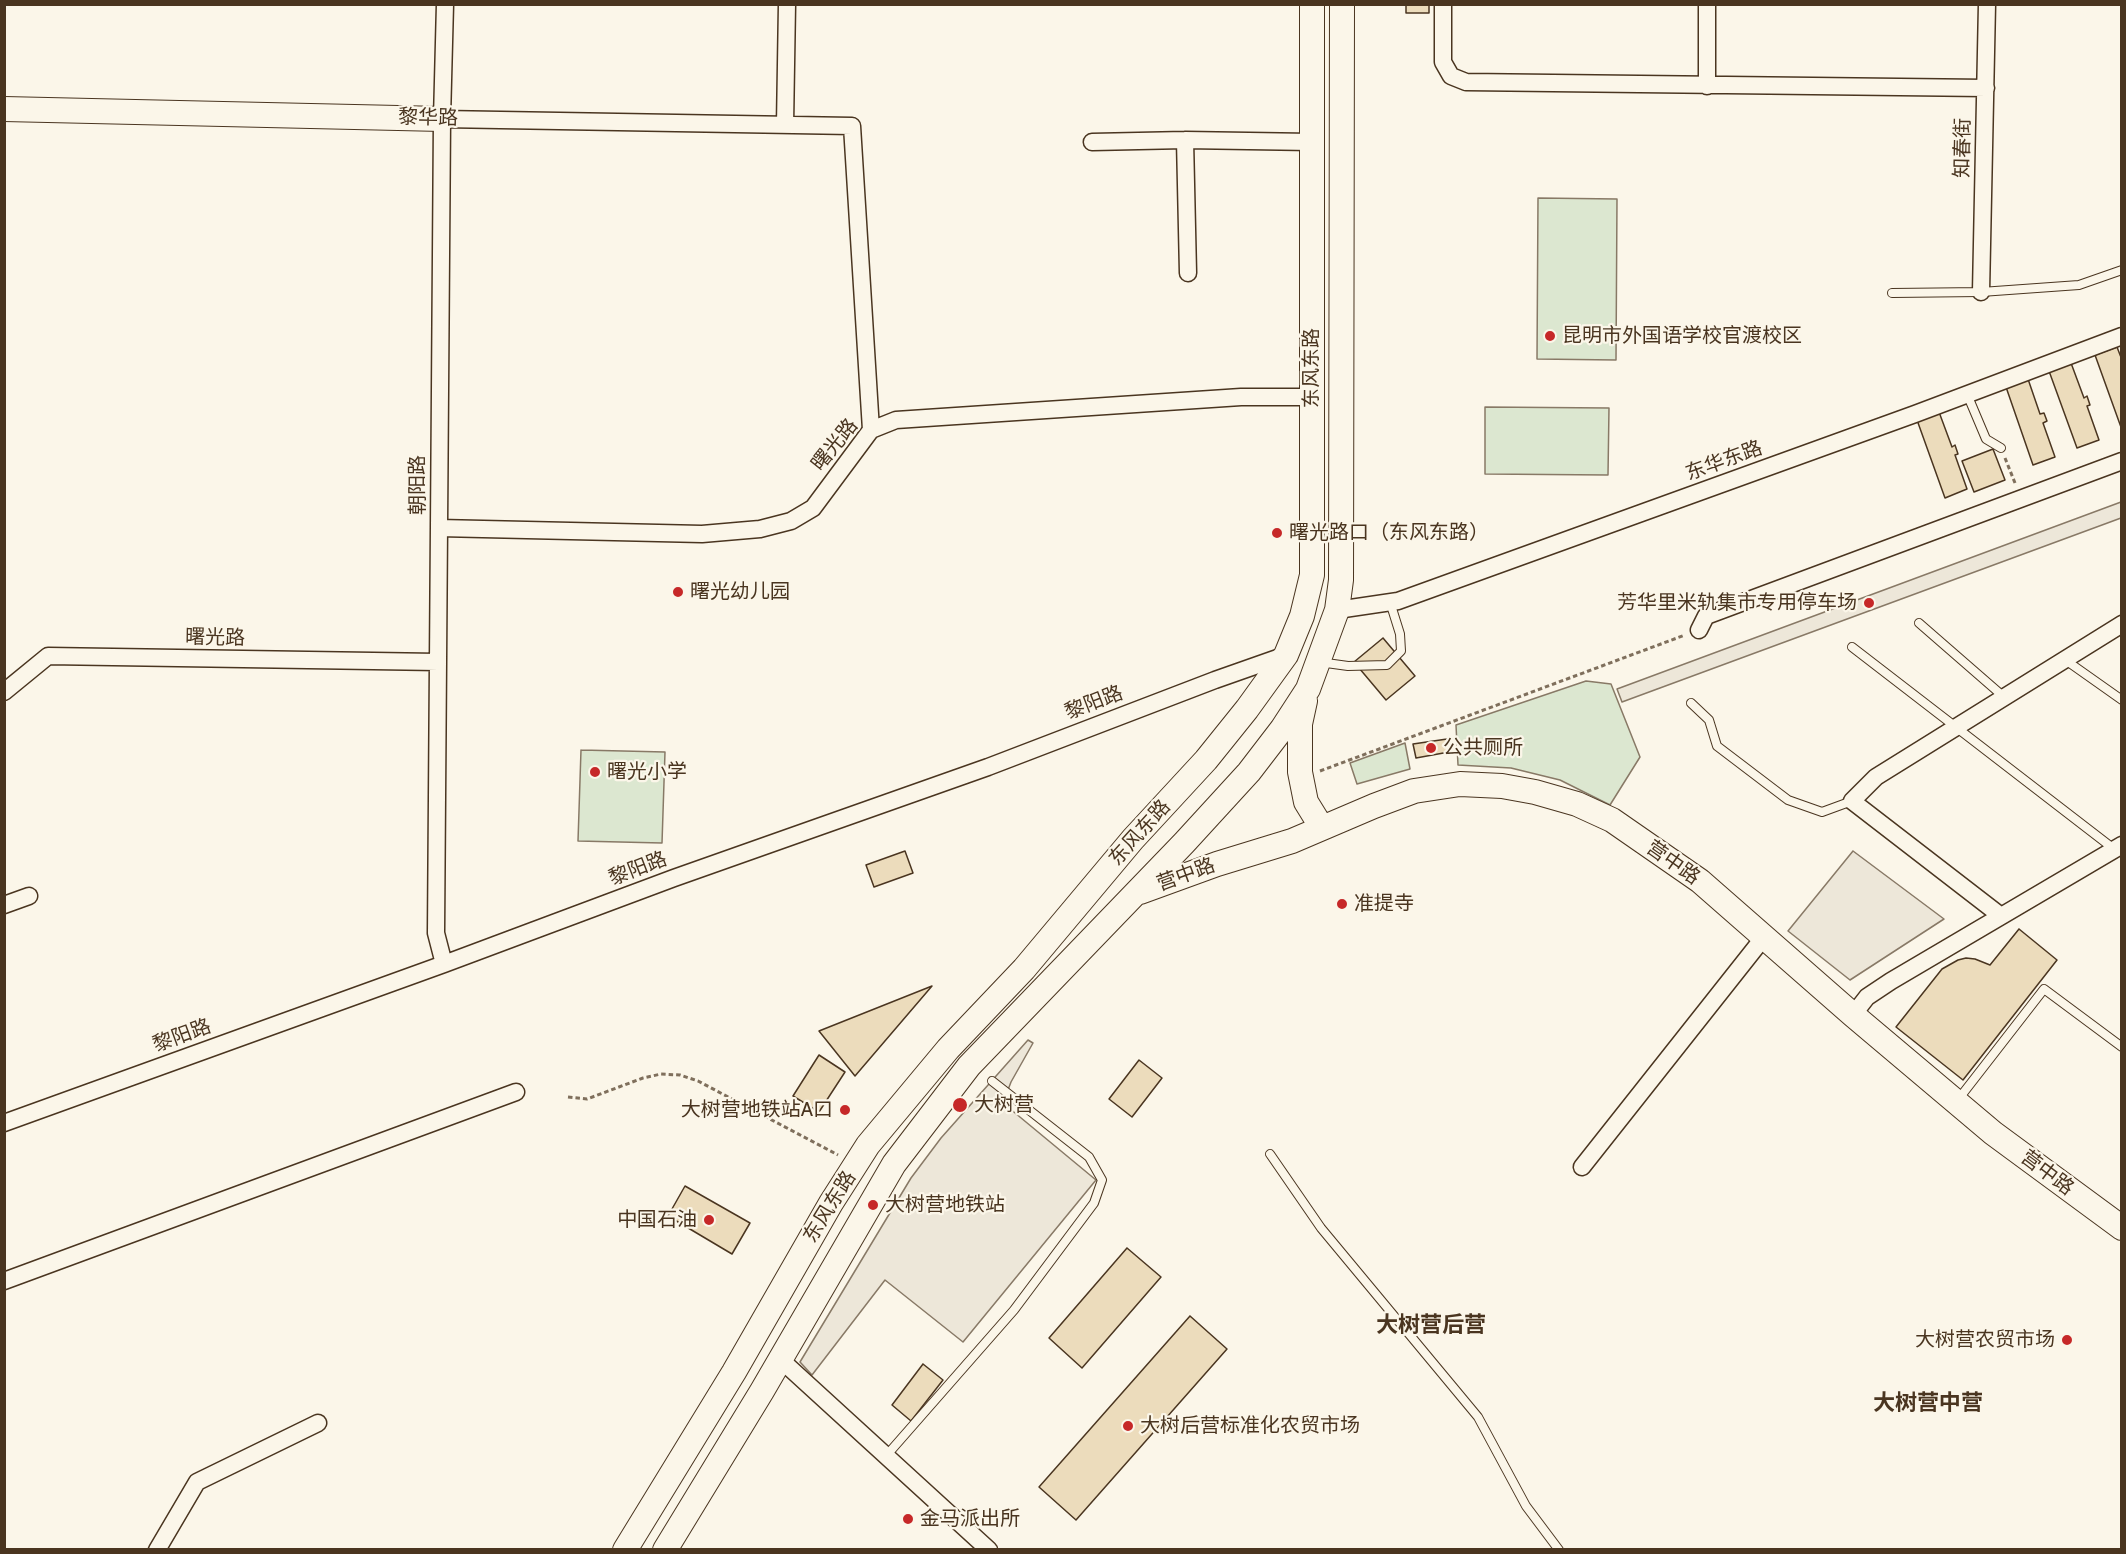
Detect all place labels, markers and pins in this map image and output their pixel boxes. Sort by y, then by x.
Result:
place label: 昆明市外国语学校官渡校区 [1562,324,1802,348]
marker: 昆明市外国语学校官渡校区 [1543,329,1557,343]
place label: 曙光路口（东风东路） [1289,521,1489,545]
marker: 曙光路口（东风东路） [1270,526,1284,540]
place label: 曙光幼儿园 [690,580,790,604]
marker: 曙光幼儿园 [671,585,685,599]
place label: 芳华里米轨集市专用停车场 [1617,591,1857,615]
marker: 芳华里米轨集市专用停车场 [1862,596,1876,610]
place label: 公共厕所 [1443,736,1523,760]
marker: 公共厕所 [1424,741,1438,755]
place label: 曙光小学 [607,760,687,784]
marker: 曙光小学 [588,765,602,779]
place label: 准提寺 [1354,892,1414,916]
marker: 准提寺 [1335,897,1349,911]
place label: 大树营 [974,1093,1034,1117]
marker: 大树营 [951,1096,969,1114]
place label: 大树营地铁站A口 [681,1098,833,1122]
marker: 大树营地铁站A口 [838,1103,852,1117]
place label: 大树营地铁站 [885,1193,1005,1217]
marker: 大树营地铁站 [866,1198,880,1212]
place label: 中国石油 [617,1208,697,1232]
marker: 中国石油 [702,1213,716,1227]
place label: 大树营农贸市场 [1915,1328,2055,1352]
marker: 大树营农贸市场 [2060,1333,2074,1347]
place label: 大树后营标准化农贸市场 [1140,1414,1360,1438]
marker: 大树后营标准化农贸市场 [1121,1419,1135,1433]
place label: 金马派出所 [920,1507,1020,1531]
marker: 金马派出所 [901,1512,915,1526]

